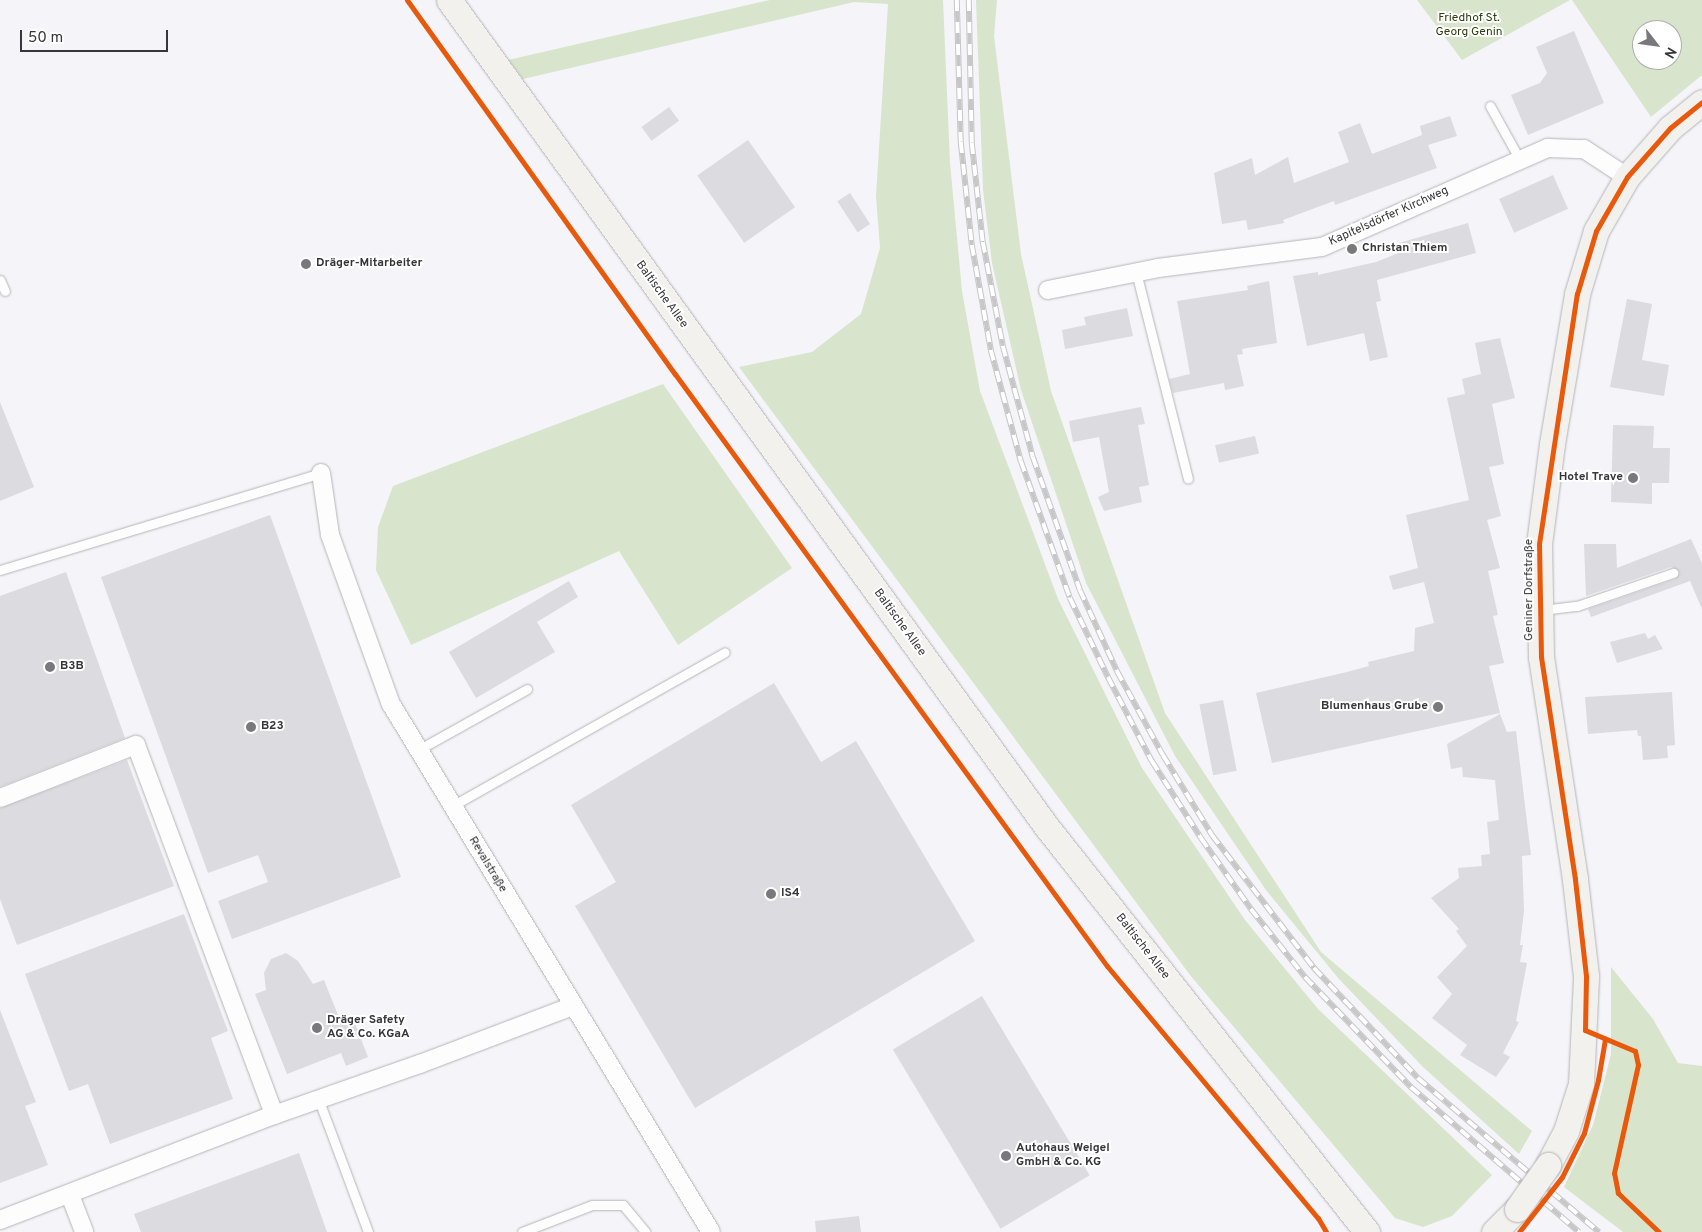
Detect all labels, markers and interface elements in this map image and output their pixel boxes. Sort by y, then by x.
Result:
park label: Friedhof St. Georg Genin [1436,12,1502,40]
scale bar [22,20,170,52]
north arrow [1632,20,1682,70]
text: 50 m [28,29,63,48]
text: N [1660,44,1679,61]
street label: Kapitelsdörfer Kirchweg [1327,184,1451,250]
place label: Christan Thiem [1362,242,1447,256]
marker: Christan Thiem [1346,243,1358,255]
place label: Dräger-Mitarbeiter [316,257,422,271]
marker: Dräger-Mitarbeiter [300,258,312,270]
street label: Baltische Allee [632,258,690,332]
place label: Hotel Trave [1559,471,1623,485]
marker: Hotel Trave [1627,472,1639,484]
street label: Geniner Dorfstraße [1523,539,1537,641]
street label: Baltische Allee [870,586,928,660]
place label: B3B [60,660,84,674]
marker: B3B [44,661,56,673]
place label: Blumenhaus Grube [1321,700,1428,714]
marker: Blumenhaus Grube [1432,701,1444,713]
place label: B23 [261,720,284,734]
marker: B23 [245,721,257,733]
street label: Revalstraße [465,834,509,896]
place label: IS4 [781,887,800,901]
marker: IS4 [765,888,777,900]
street label: Baltische Allee [1112,911,1172,983]
place label: Dräger Safety AG & Co. KGaA [327,1014,410,1042]
marker: Dräger Safety AG & Co. KGaA [311,1022,323,1034]
place label: Autohaus Weigel GmbH & Co. KG [1016,1142,1110,1170]
marker: Autohaus Weigel GmbH & Co. KG [1000,1150,1012,1162]

